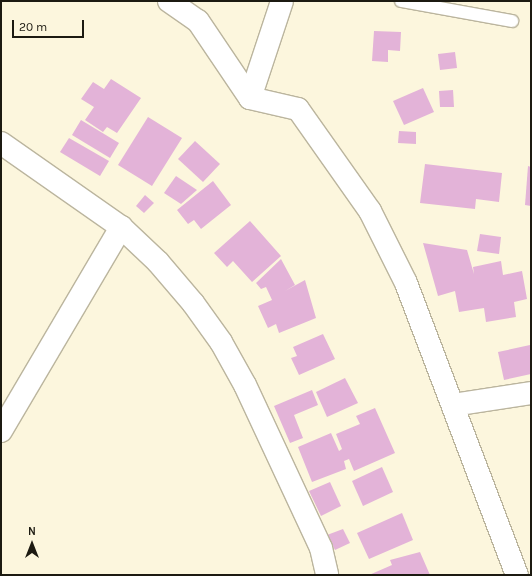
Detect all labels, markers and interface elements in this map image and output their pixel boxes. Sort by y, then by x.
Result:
scale bar [14,12,86,38]
text: 20 m [19,20,47,34]
north arrow [12,524,52,564]
text: N [28,525,36,538]

